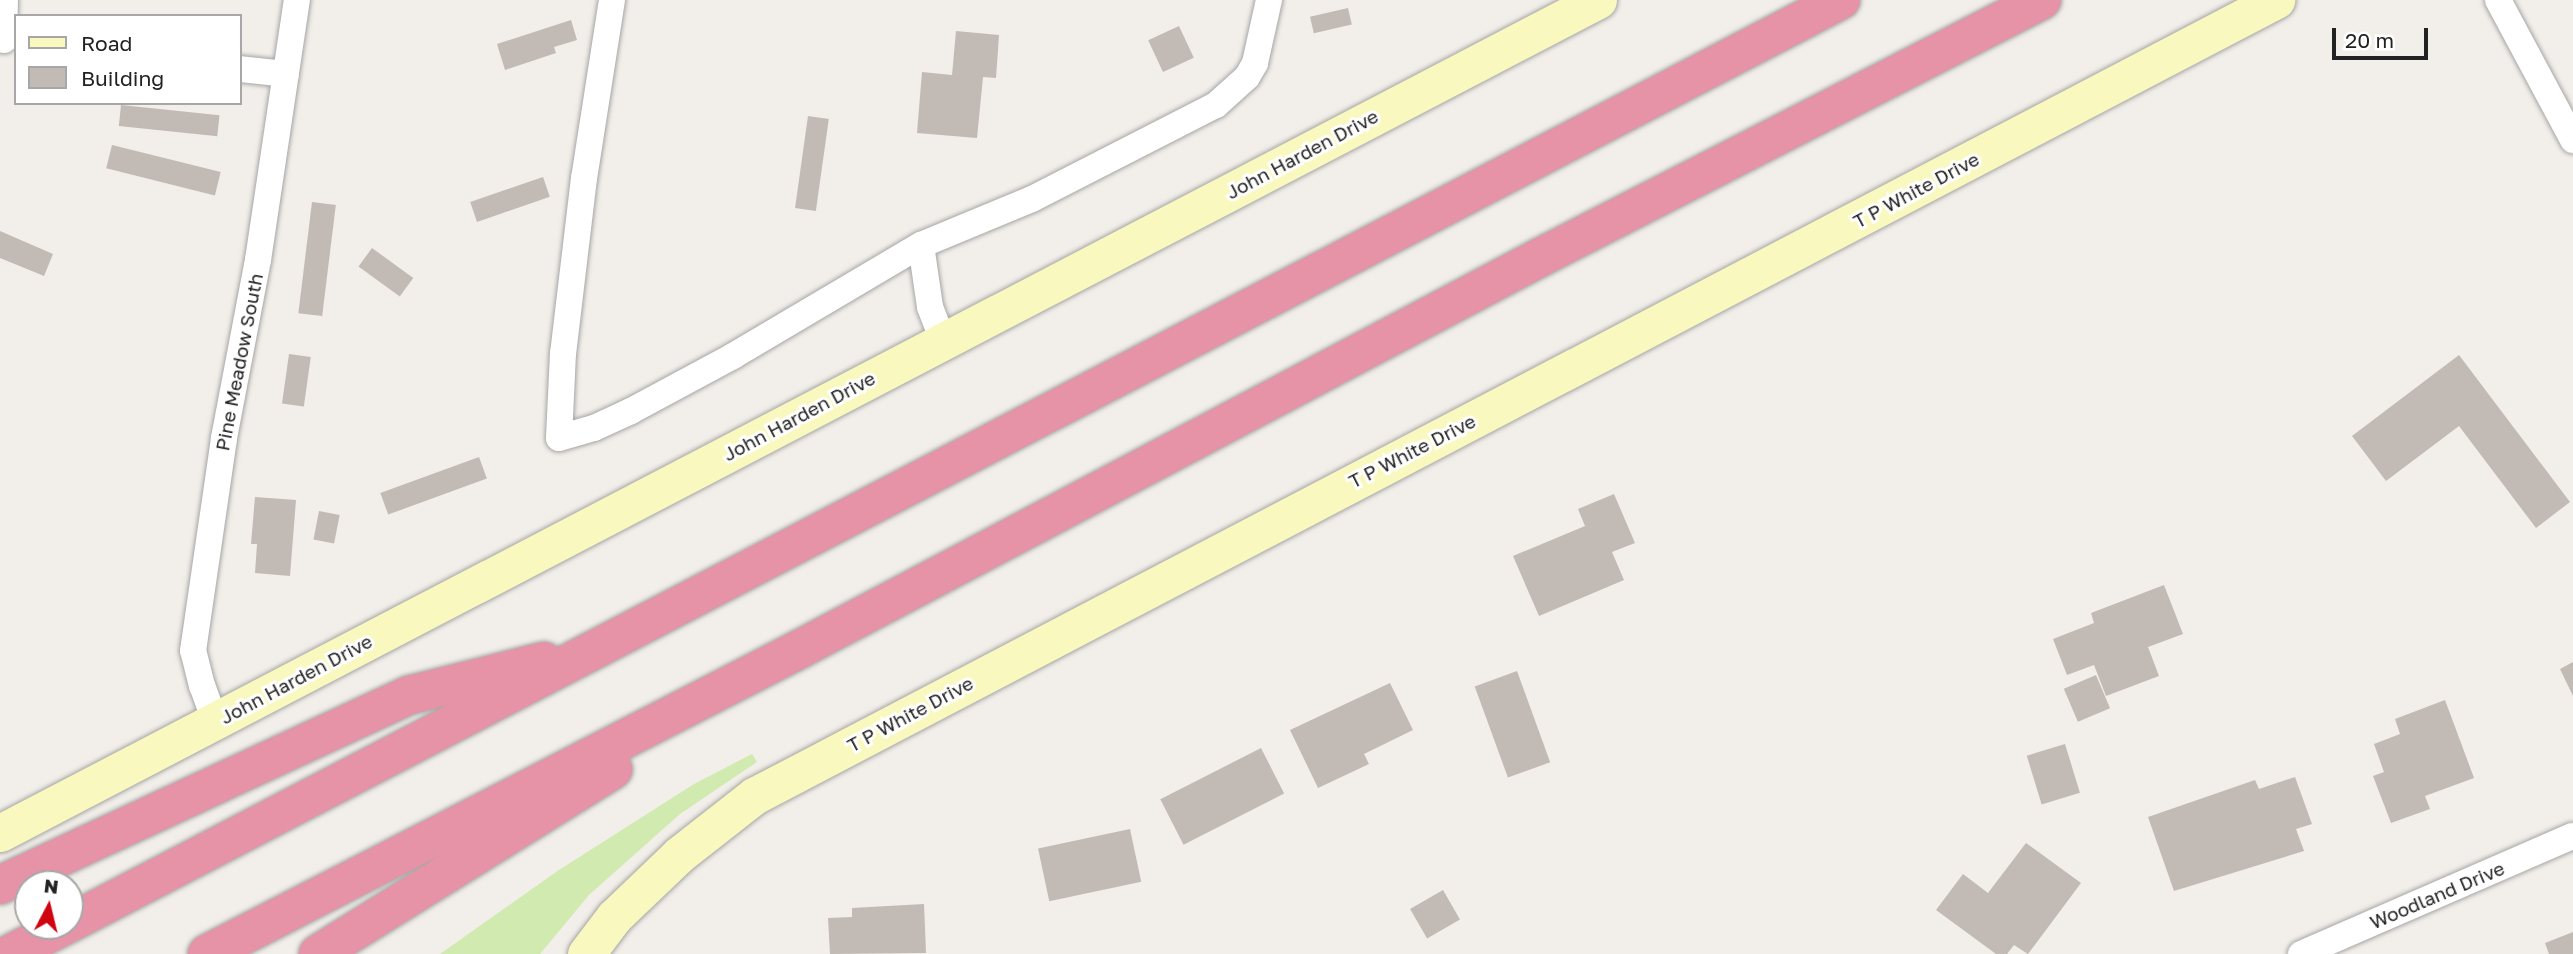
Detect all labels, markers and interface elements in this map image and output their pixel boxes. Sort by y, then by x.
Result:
legend [14,14,242,105]
scale bar [2335,14,2431,58]
text: 20 m [2345,27,2394,53]
text: Road [81,30,132,56]
text: Building [81,65,164,91]
street label: John Harden Drive [1222,104,1382,204]
street label: T P White Drive [1849,147,1983,233]
street label: Pine Meadow South [211,271,267,453]
street label: John Harden Drive [719,366,879,466]
street label: T P White Drive [1345,409,1479,493]
street label: John Harden Drive [216,629,376,729]
street label: T P White Drive [843,671,977,757]
street label: Woodland Drive [2366,856,2508,934]
north arrow [14,870,84,940]
text: N [43,873,60,898]

